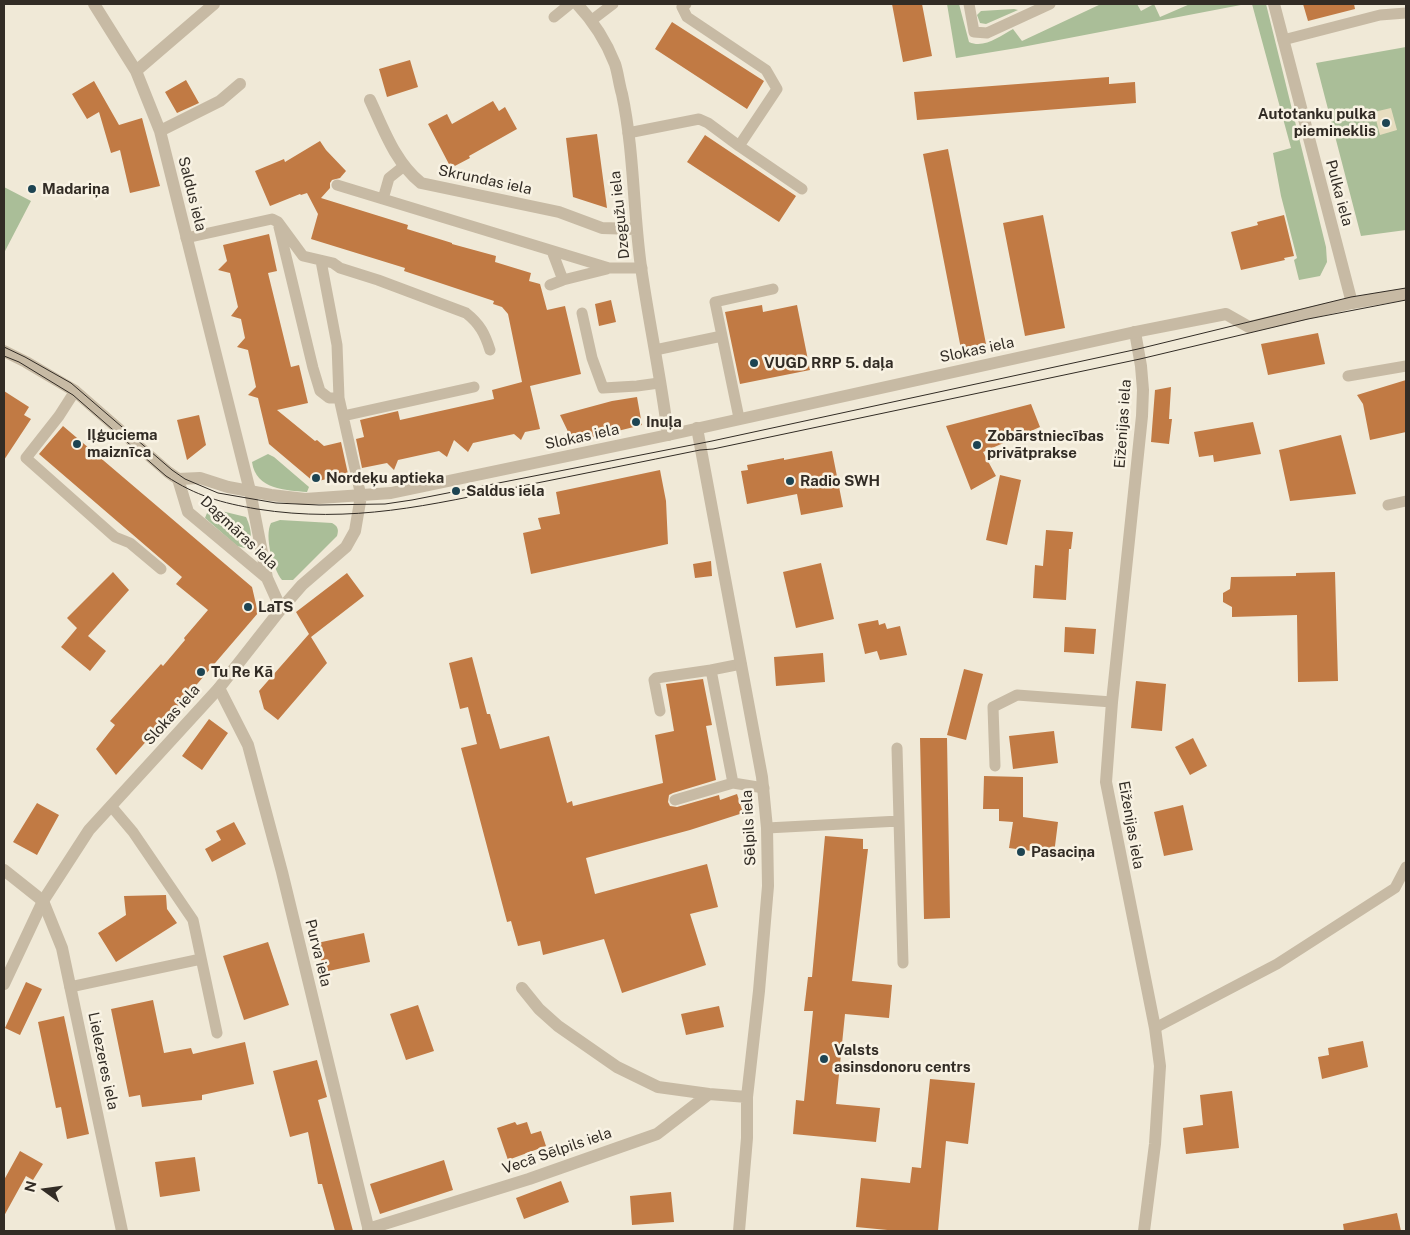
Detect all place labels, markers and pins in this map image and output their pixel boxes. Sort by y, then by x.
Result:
place label: Autotanku pulka piemineklis [1258,105,1376,140]
marker: Autotanku pulka piemineklis [1380,117,1392,129]
place label: Madariņa [42,180,109,198]
marker: Madariņa [26,183,38,195]
place label: VUGD RRP 5. daļa [764,354,894,372]
marker: VUGD RRP 5. daļa [748,357,760,369]
place label: Inuļa [646,413,682,431]
marker: Inuļa [630,416,642,428]
place label: Iļģuciema maiznīca [87,426,158,461]
place label: Zobārstniecības privātprakse [987,427,1104,462]
marker: Iļģuciema maiznīca [71,438,83,450]
marker: Zobārstniecības privātprakse [971,439,983,451]
place label: Nordeķu aptieka [326,469,444,487]
marker: Nordeķu aptieka [310,472,322,484]
place label: Radio SWH [800,472,880,490]
marker: Radio SWH [784,475,796,487]
place label: Saldus iela [466,482,545,500]
marker: Saldus iela [450,485,462,497]
place label: LaTS [258,598,293,616]
marker: LaTS [242,601,254,613]
place label: Tu Re Kā [211,663,273,681]
marker: Tu Re Kā [195,666,207,678]
place label: Pasaciņa [1031,843,1095,861]
marker: Pasaciņa [1015,846,1027,858]
place label: Valsts asinsdonoru centrs [834,1041,971,1076]
marker: Valsts asinsdonoru centrs [818,1053,830,1065]

